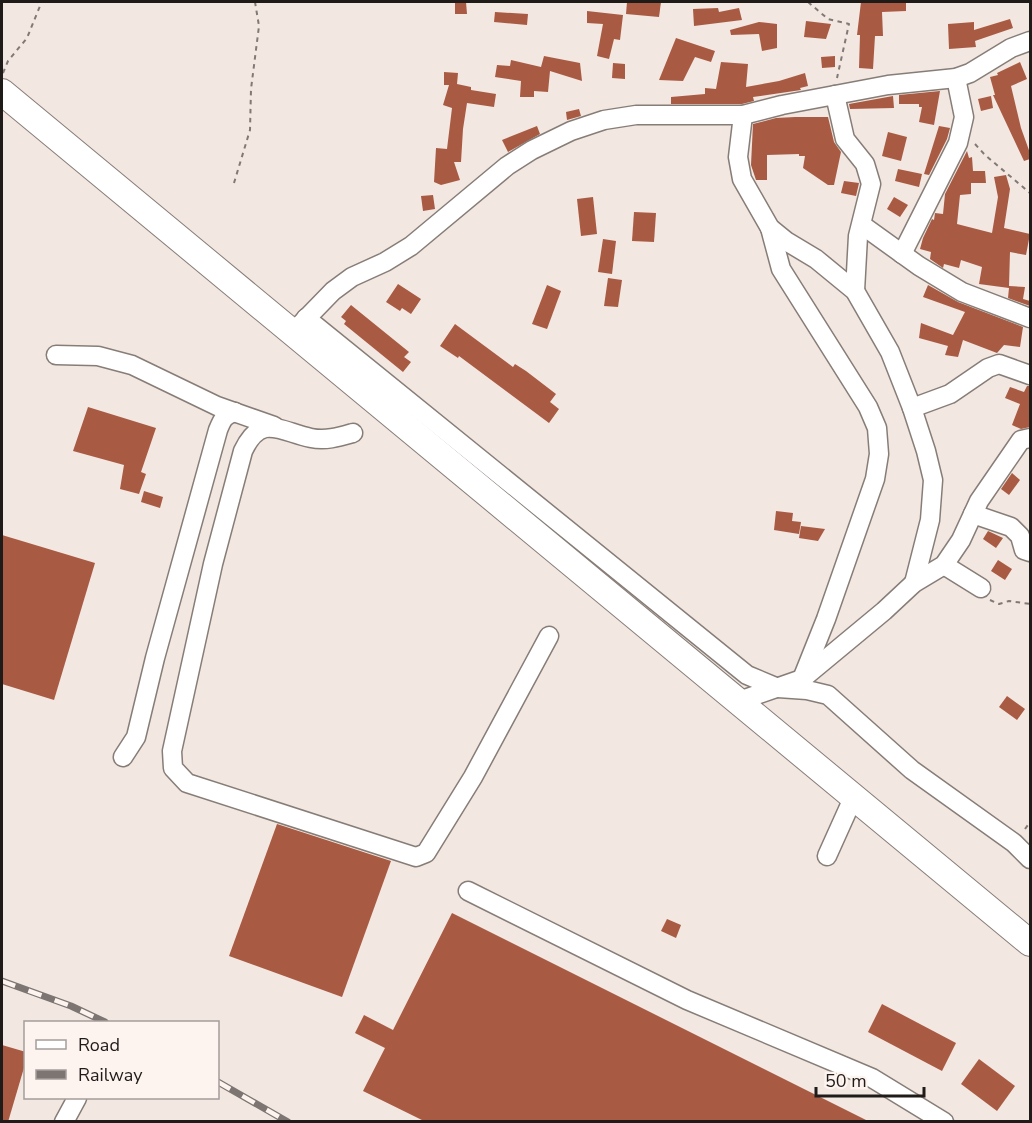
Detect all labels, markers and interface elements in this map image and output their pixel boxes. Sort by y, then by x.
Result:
legend [24,1021,219,1099]
text: Road [78,1033,120,1057]
scale bar [816,1060,924,1098]
text: Railway [78,1063,143,1087]
text: 50 m [825,1069,867,1093]

